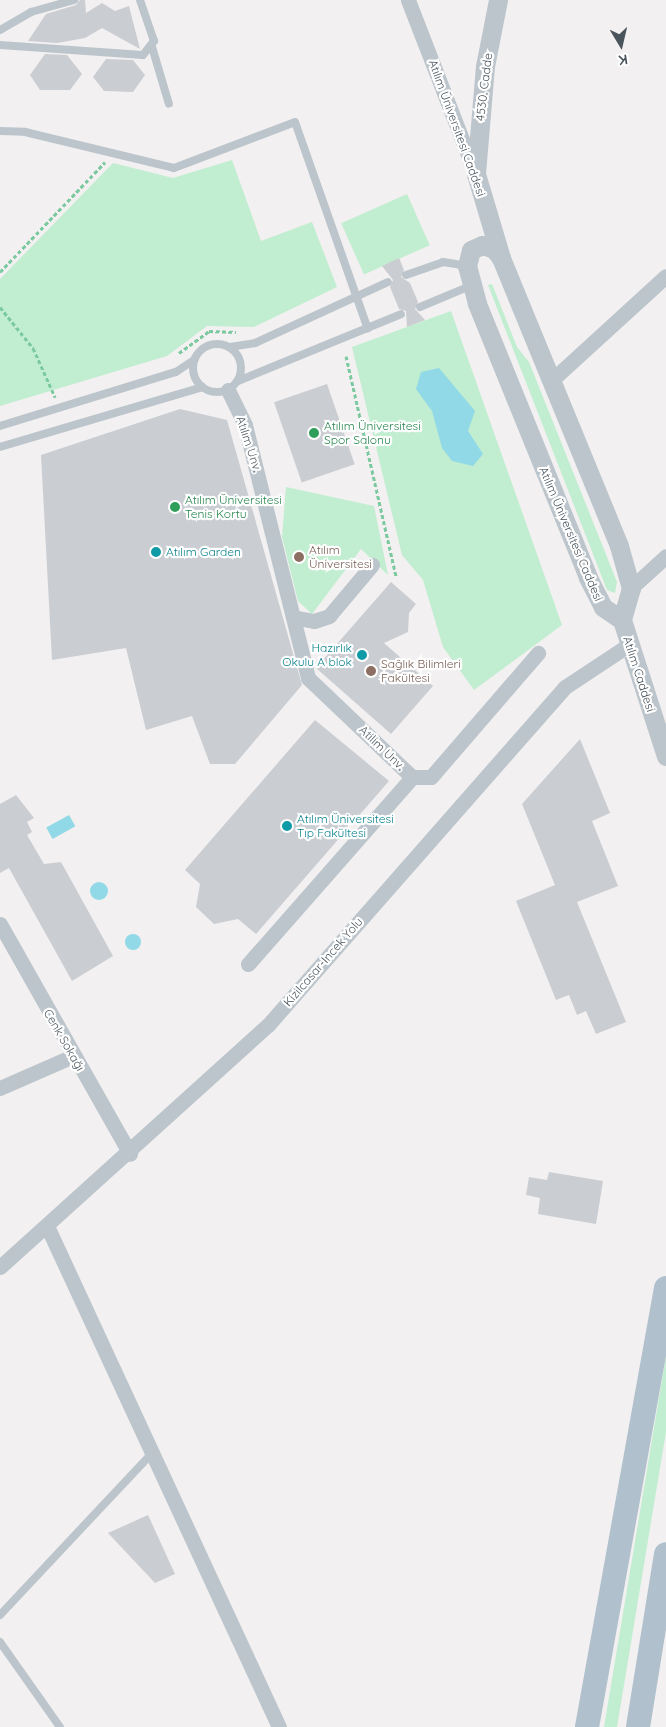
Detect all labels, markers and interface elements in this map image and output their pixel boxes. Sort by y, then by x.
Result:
north arrow [596,20,646,70]
text: K [617,50,629,69]
street label: 4530. Cadde [473,52,495,122]
street label: Atılım Üniversitesi Caddesi [425,58,489,198]
street label: Atılım Unv. [233,414,265,474]
place label: Atılım Üniversitesi Spor Salonu [324,419,421,447]
marker: Atılım Üniversitesi Spor Salonu [308,427,320,439]
street label: Atılım Üniversitesi Caddesi [536,465,606,603]
place label: Atılım Üniversitesi Tenis Kortu [185,493,282,521]
marker: Atılım Üniversitesi Tenis Kortu [169,501,181,513]
place label: Atılım Üniversitesi [309,543,372,571]
place label: Atılım Garden [166,545,241,559]
marker: Atılım Garden [150,546,162,558]
marker: Atılım Üniversitesi [293,551,305,563]
street label: Atılım Caddesi [620,634,658,714]
place label: Hazırlık Okulu A blok [282,641,352,669]
marker: Hazırlık Okulu A blok [356,649,368,661]
place label: Sağlık Bilimleri Fakültesi [381,657,461,685]
marker: Sağlık Bilimleri Fakültesi [365,665,377,677]
street label: Atilim Unv. [356,723,408,773]
place label: Atılım Üniversitesi Tıp Fakültesi [297,812,394,840]
marker: Atılım Üniversitesi Tıp Fakültesi [281,820,293,832]
street label: Kizilcasar-Incek Yolu [280,915,366,1009]
street label: Cenk Sokağı [41,1007,87,1073]

